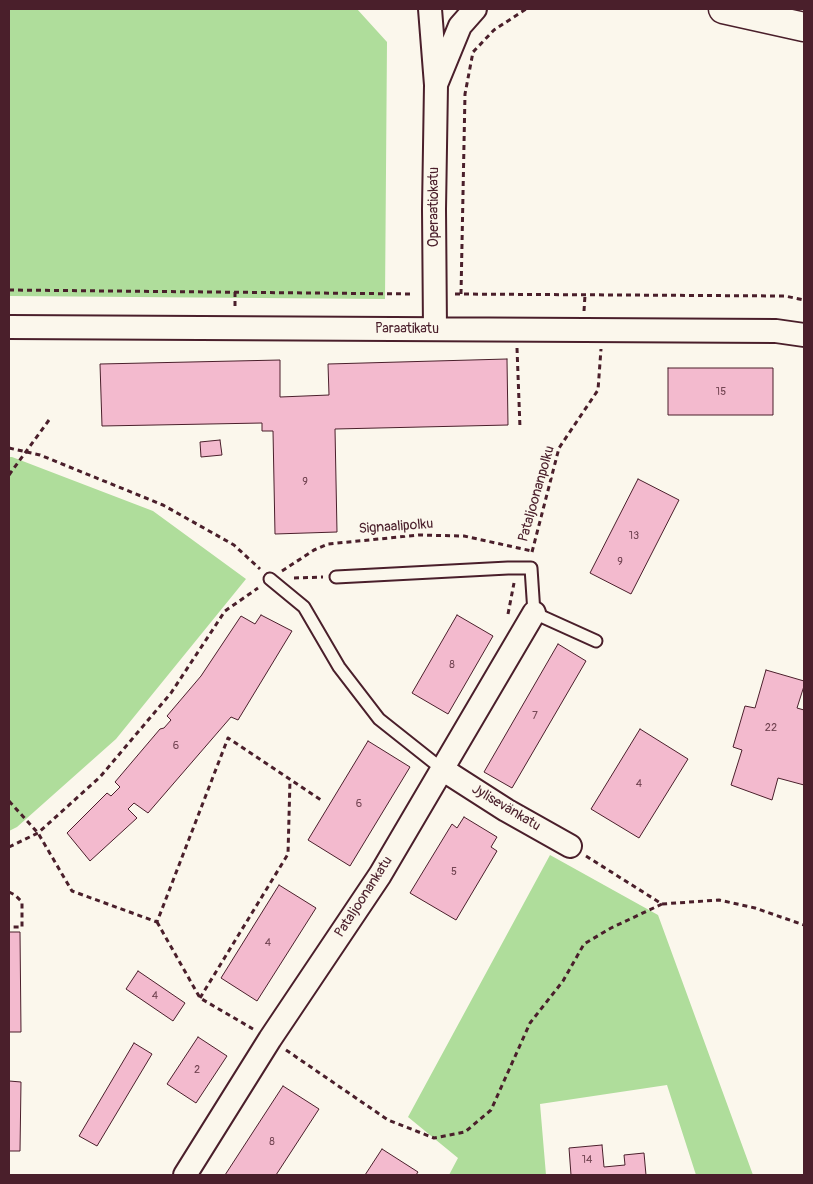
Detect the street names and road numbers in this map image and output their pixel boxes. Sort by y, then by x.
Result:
street label: Operaatiokatu [426,167,442,247]
street label: Paraatikatu [375,321,439,337]
street label: Pataljoonanpolku [515,444,559,544]
street label: Signaalipolku [358,516,434,538]
street label: Jylisevänkatu [469,781,543,835]
street label: Pataljoonankatu [332,853,396,941]

